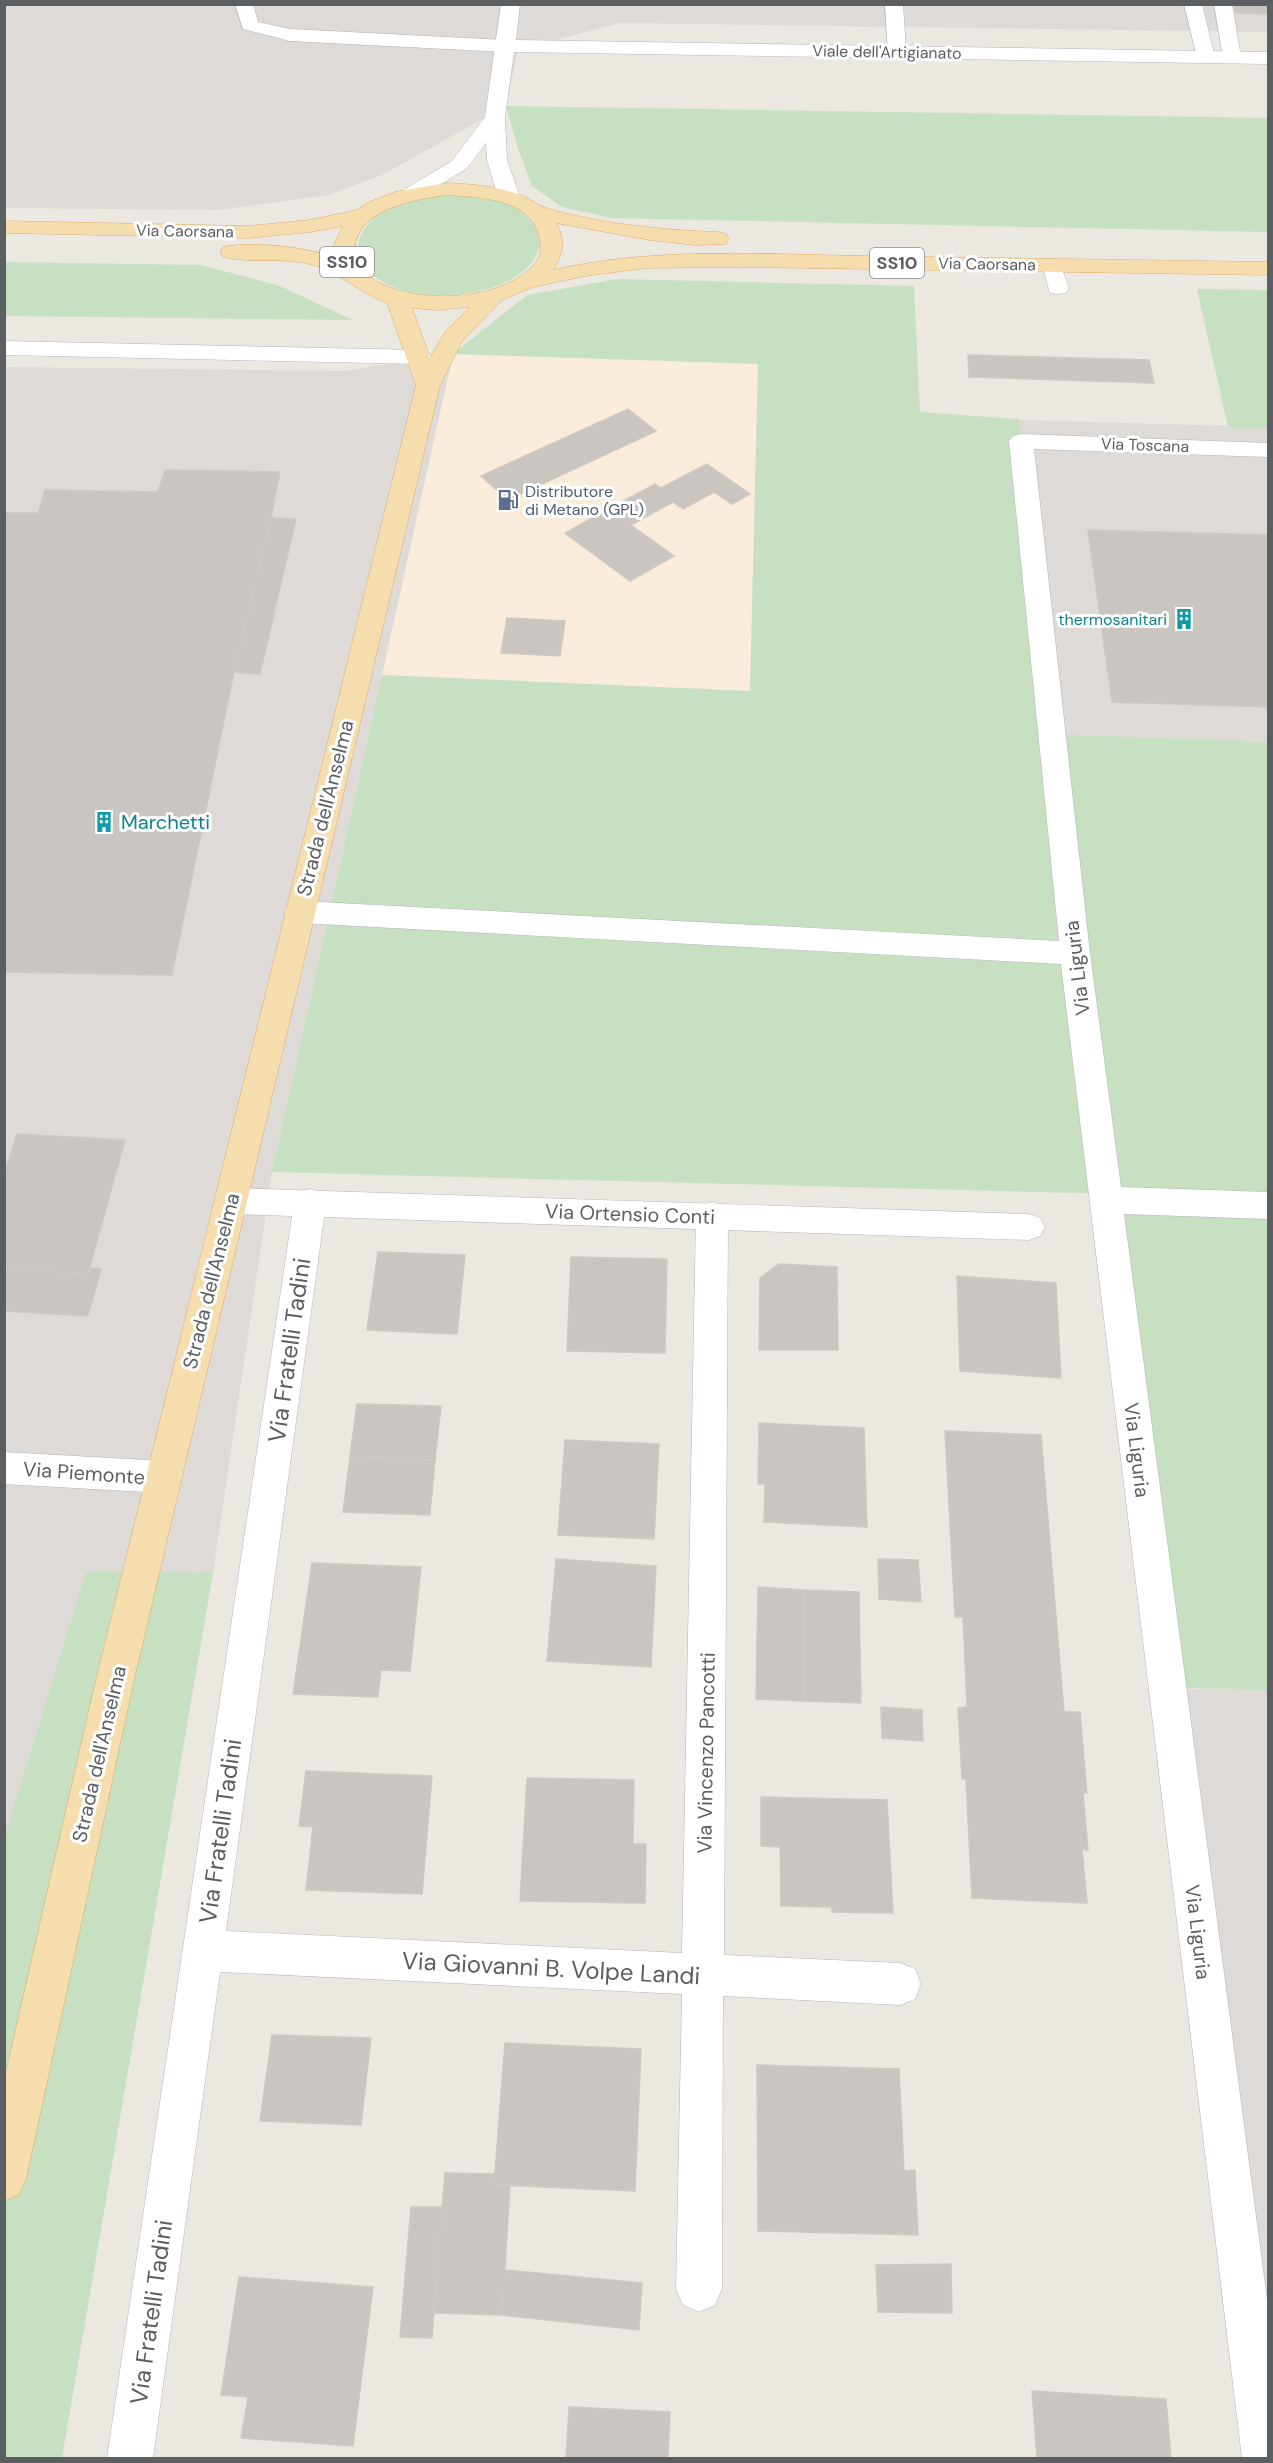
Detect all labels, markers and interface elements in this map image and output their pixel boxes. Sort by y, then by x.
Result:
street label: Viale dell'Artigianato [812,40,962,64]
street label: Via Caorsana [136,220,234,242]
road number: SS10 [320,247,374,277]
road number: SS10 [870,248,924,278]
street label: Via Caorsana [938,253,1036,275]
street label: Via Toscana [1101,433,1189,457]
place label: Distributore di Metano (GPL) [525,481,644,520]
fuel station icon: Distributore di Metano (GPL) [496,488,520,512]
building icon: thermosanitari [1172,607,1196,631]
place label: thermosanitari [1058,609,1167,630]
street label: Strada dell'Anselma [291,717,359,899]
place label: Marchetti [121,809,210,835]
building icon: Marchetti [92,810,116,834]
street label: Via Liguria [1058,919,1096,1017]
street label: Strada dell'Anselma [177,1190,245,1372]
street label: Via Ortensio Conti [545,1198,715,1230]
street label: Via Fratelli Tadini [261,1256,317,1444]
street label: Via Liguria [1118,1401,1156,1499]
street label: Via Piemonte [22,1456,146,1490]
street label: Via Vincenzo Pancotti [691,1652,721,1854]
street label: Strada dell'Anselma [66,1663,132,1845]
street label: Via Fratelli Tadini [192,1737,248,1925]
street label: Via Liguria [1179,1883,1217,1981]
street label: Via Giovanni B. Volpe Landi [401,1945,701,1991]
street label: Via Fratelli Tadini [123,2218,179,2406]

